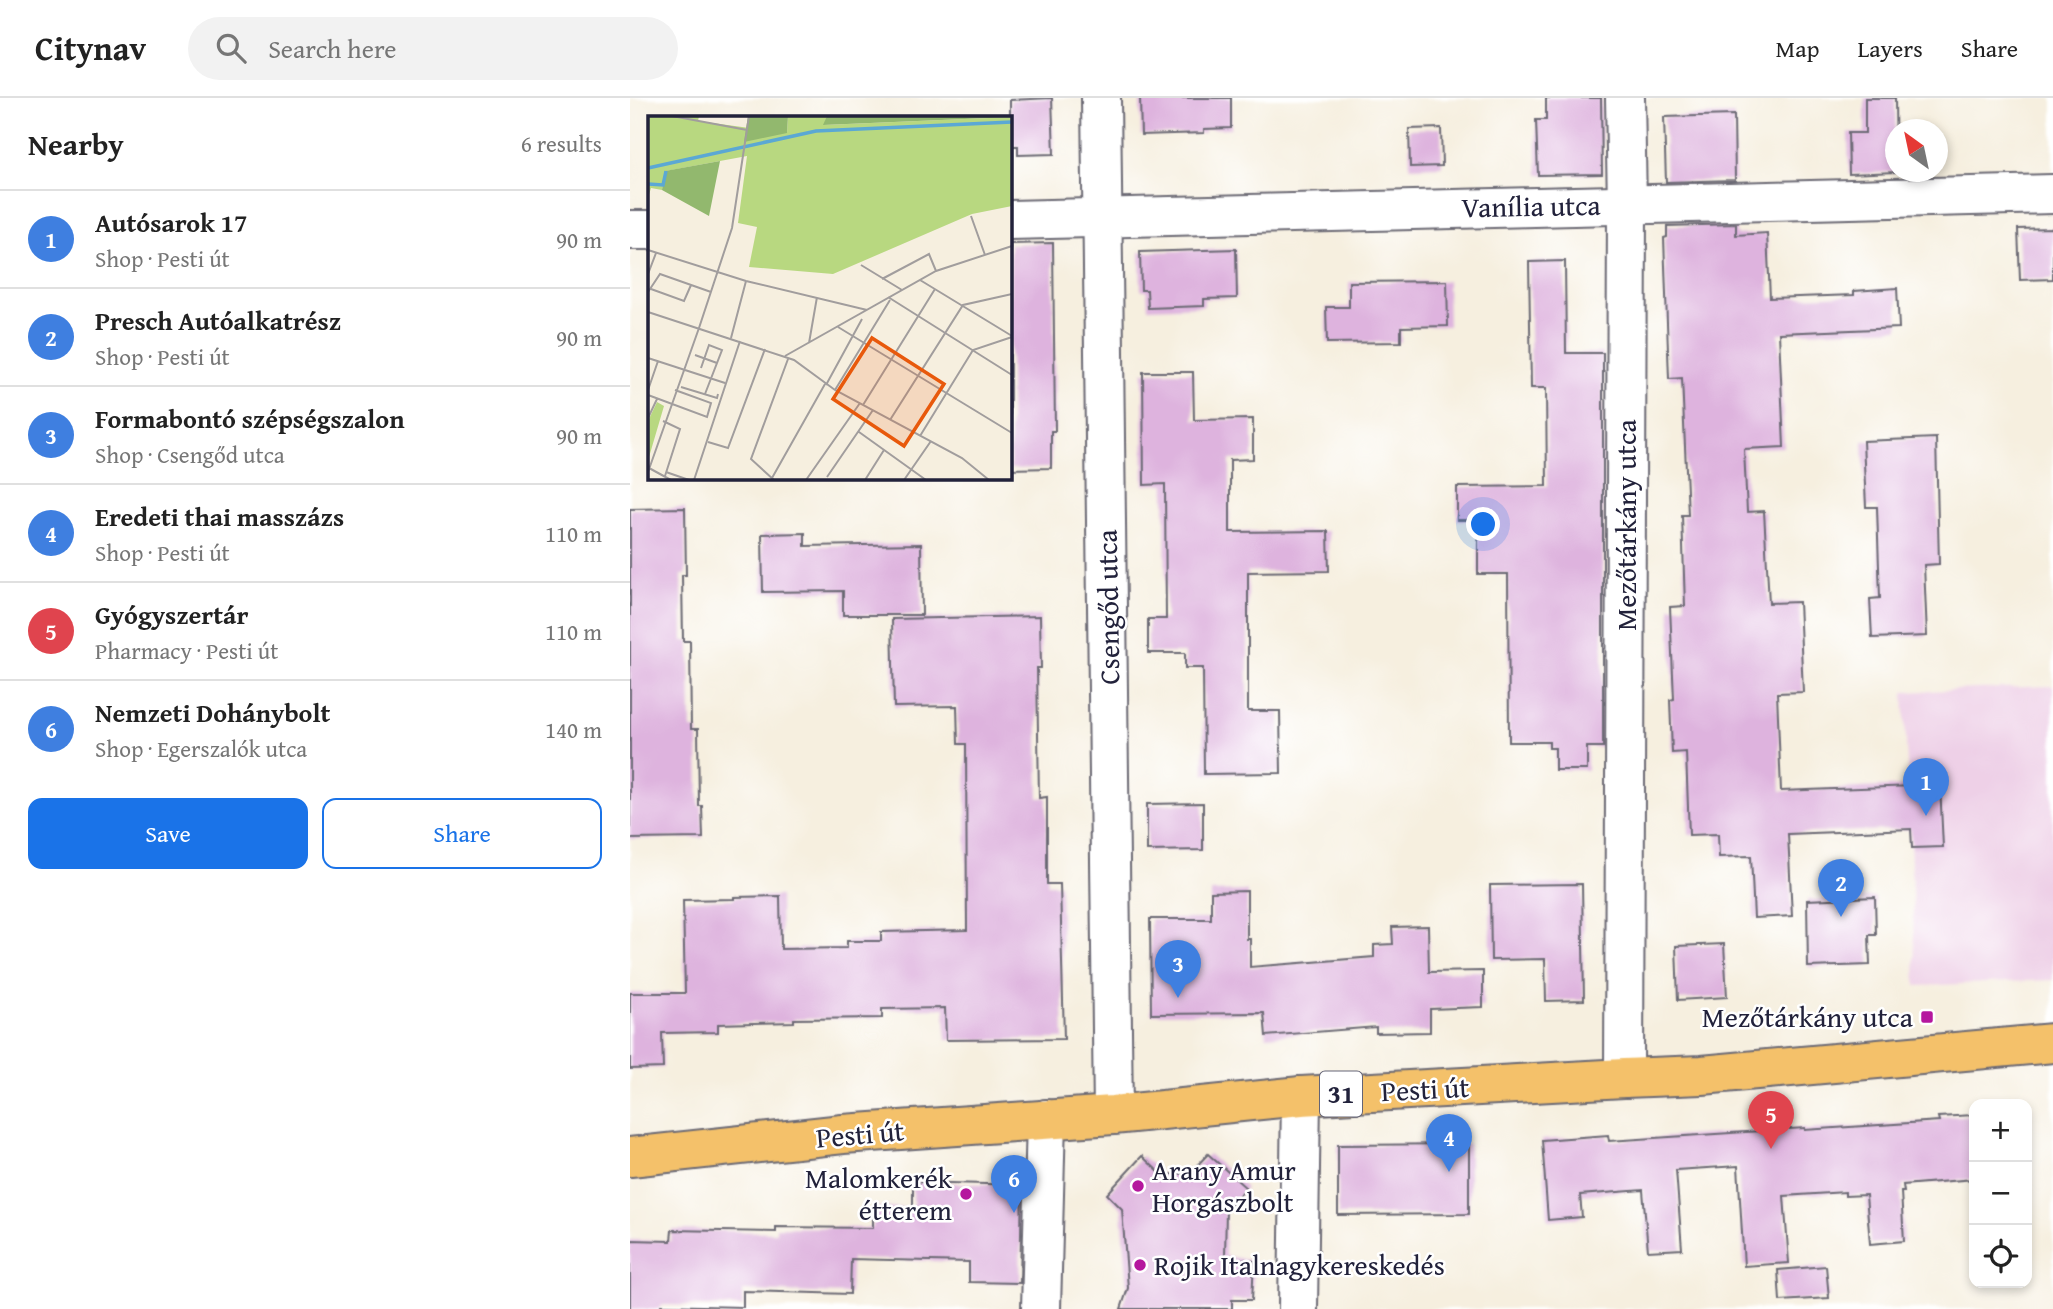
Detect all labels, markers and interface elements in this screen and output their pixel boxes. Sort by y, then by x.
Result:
search box [188,17,678,80]
text: Citynav [35,24,146,72]
icon: search [212,29,250,67]
text: Search here [268,29,396,68]
text: Map [1776,31,1819,66]
text: Layers [1857,31,1923,66]
text: Share [1961,31,2018,66]
inset map [648,116,1012,480]
north arrow [1885,119,1948,182]
text: Nearby [28,122,124,166]
text: 6 results [521,127,602,160]
street label: Vanília utca [1461,184,1602,227]
text: Autósarok 17 [95,203,248,242]
text: 1 [45,223,57,256]
text: 90 m [556,223,602,256]
text: Shop · Pesti út [95,242,230,275]
text: Presch Autóalkatrész [95,301,341,340]
text: 2 [45,321,57,354]
text: 90 m [556,321,602,354]
text: Shop · Pesti út [95,340,230,373]
text: Formabontó szépségszalon [95,399,405,438]
text: 3 [45,419,57,452]
text: 90 m [556,419,602,452]
street label: Mezőtárkány utca [1605,419,1646,631]
text: Shop · Csengőd utca [95,438,285,471]
text: Eredeti thai masszázs [95,497,344,536]
your location [1466,507,1500,541]
text: 4 [45,517,57,550]
text: 110 m [545,517,602,550]
street label: Csengőd utca [1086,528,1129,685]
text: Shop · Pesti út [95,536,230,569]
text: Gyógyszertár [95,595,248,634]
text: 5 [45,615,57,648]
text: 110 m [545,615,602,648]
text: Pharmacy · Pesti út [95,634,278,667]
text: Nemzeti Dohánybolt [95,693,330,732]
text: 6 [45,713,57,746]
text: 140 m [545,713,602,746]
text: Shop · Egerszalók utca [95,732,307,765]
pin: 1 [1903,758,1949,816]
button: Save [28,798,308,869]
button: Share [322,798,602,869]
pin: 2 [1818,859,1864,917]
pin: 3 [1155,940,1201,998]
place label: Mezőtárkány utca [1702,996,1914,1037]
marker: Mezőtárkány utca [1919,1009,1935,1025]
street label: Pesti út [1380,1066,1470,1111]
road number: 31 [1320,1071,1362,1116]
pin: 5 [1748,1091,1794,1149]
map controls [1969,1099,2032,1288]
button: + [1969,1099,2032,1162]
street label: Pesti út [814,1109,906,1158]
pin: 4 [1426,1114,1472,1172]
place label: Arany Amur Horgászbolt [1152,1149,1296,1222]
pin: 6 [991,1155,1037,1213]
place label: Malomkerék étterem [805,1157,953,1230]
button: − [1969,1162,2032,1225]
marker: Arany Amur Horgászbolt [1130,1178,1146,1194]
marker: Malomkerék étterem [958,1186,974,1202]
button: locate [1969,1225,2032,1288]
place label: Rojik Italnagykereskedés [1154,1244,1445,1285]
marker: Rojik Italnagykereskedés [1132,1257,1148,1273]

